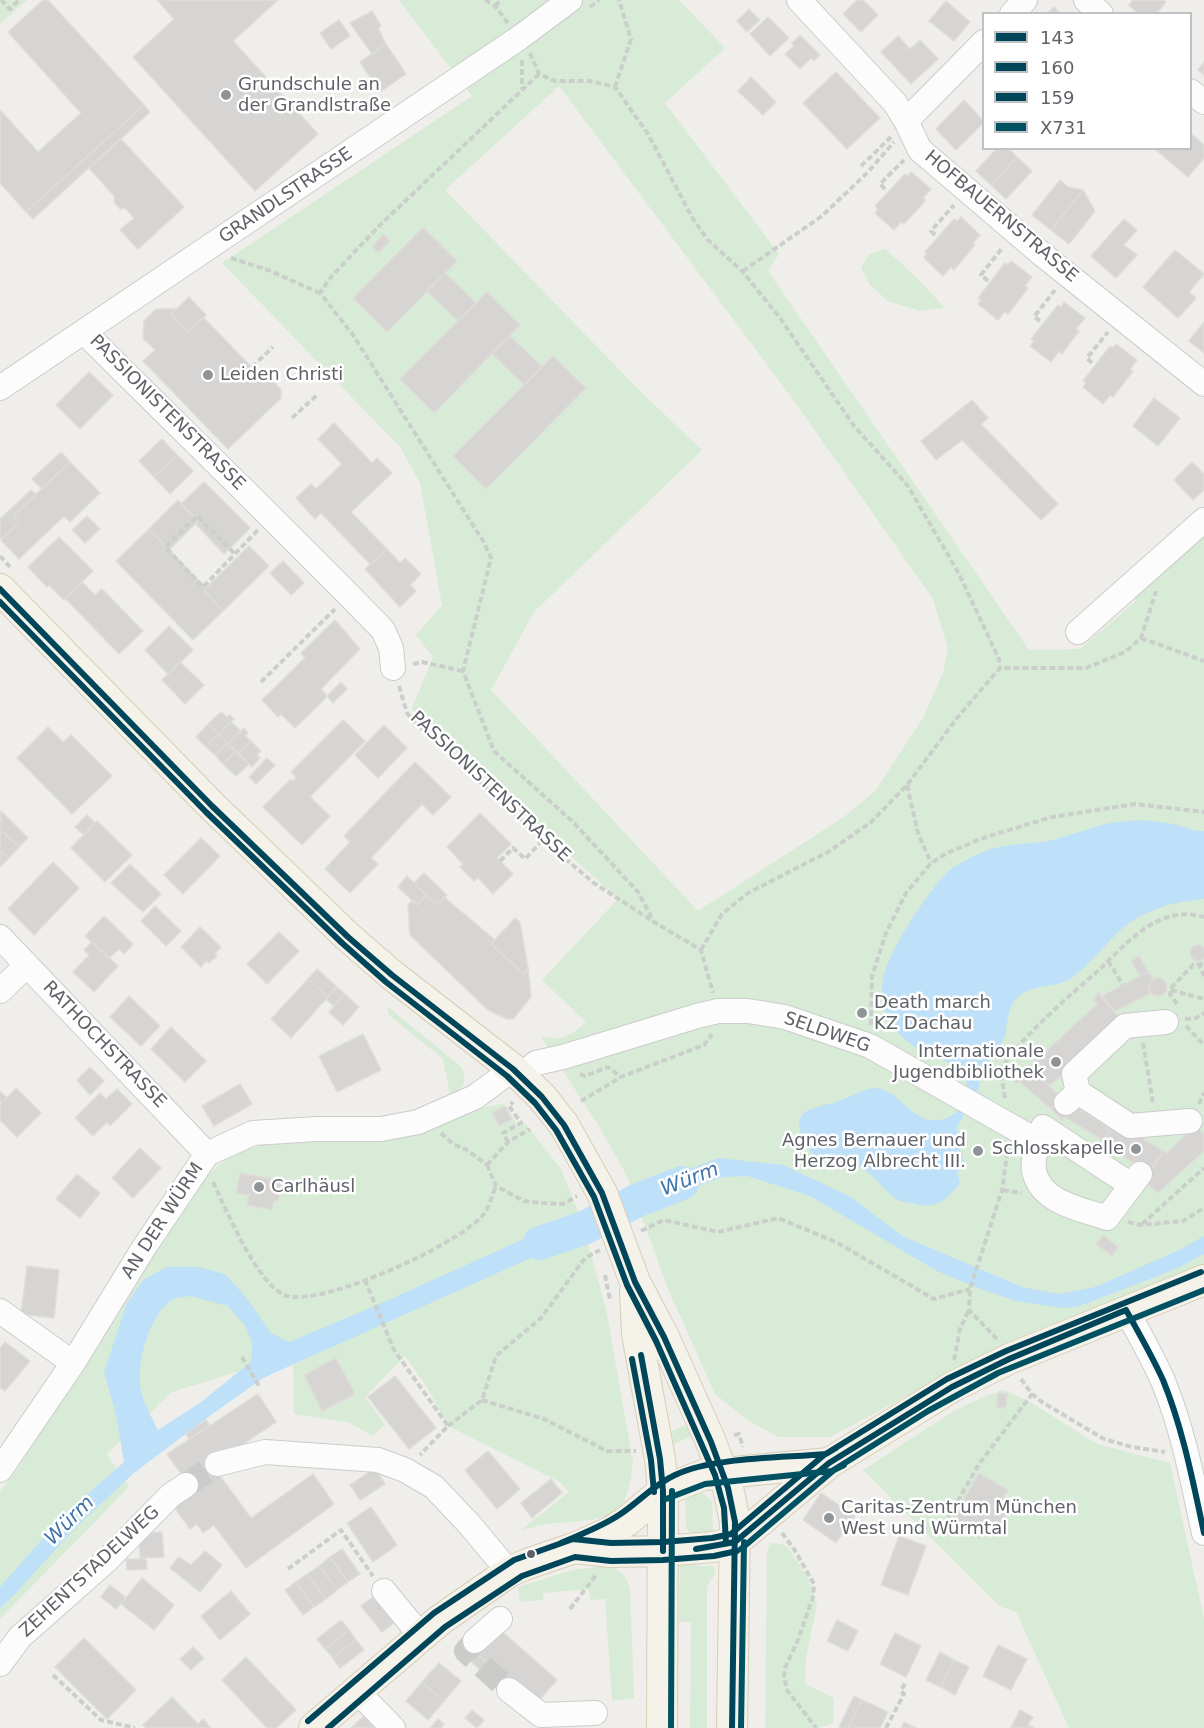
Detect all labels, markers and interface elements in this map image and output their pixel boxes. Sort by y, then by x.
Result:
legend [982,12,1192,150]
text: 143 [1040,27,1074,48]
text: 160 [1040,57,1074,78]
place label: Grundschule an der Grandlstraße [238,74,391,116]
text: 159 [1040,87,1074,108]
marker: Grundschule an der Grandlstraße [219,88,233,102]
text: X731 [1040,117,1087,138]
street label: GRANDLSTRASSE [215,143,357,249]
street label: HOFBAUERNSTRASSE [920,146,1082,288]
street label: PASSIONISTENSTRASSE [85,331,249,495]
place label: Leiden Christi [220,364,343,386]
marker: Leiden Christi [201,368,215,382]
street label: PASSIONISTENSTRASSE [405,707,575,867]
street label: RATHOCHSTRASSE [38,977,170,1113]
place label: Death march KZ Dachau [874,992,991,1034]
marker: Death march KZ Dachau [855,1006,869,1020]
street label: SELDWEG [781,1008,873,1058]
place label: Internationale Jugendbibliothek [893,1041,1044,1084]
marker: Internationale Jugendbibliothek [1049,1055,1063,1069]
place label: Agnes Bernauer und Herzog Albrecht III. [782,1130,966,1172]
place label: Schlosskapelle [992,1138,1124,1160]
marker: Schlosskapelle [1129,1142,1143,1156]
marker: Agnes Bernauer und Herzog Albrecht III. [971,1144,985,1158]
water label: Würm [658,1158,722,1202]
street label: AN DER WÜRM [117,1159,209,1283]
place label: Carlhäusl [271,1176,355,1198]
marker: Carlhäusl [252,1180,266,1194]
water label: Würm [40,1491,100,1551]
place label: Caritas-Zentrum München West und Würmtal [841,1497,1077,1540]
street label: ZEHENTSTADELWEG [16,1502,164,1642]
marker: Caritas-Zentrum München West und Würmtal [822,1511,836,1525]
unlabelled marker [525,1548,537,1560]

